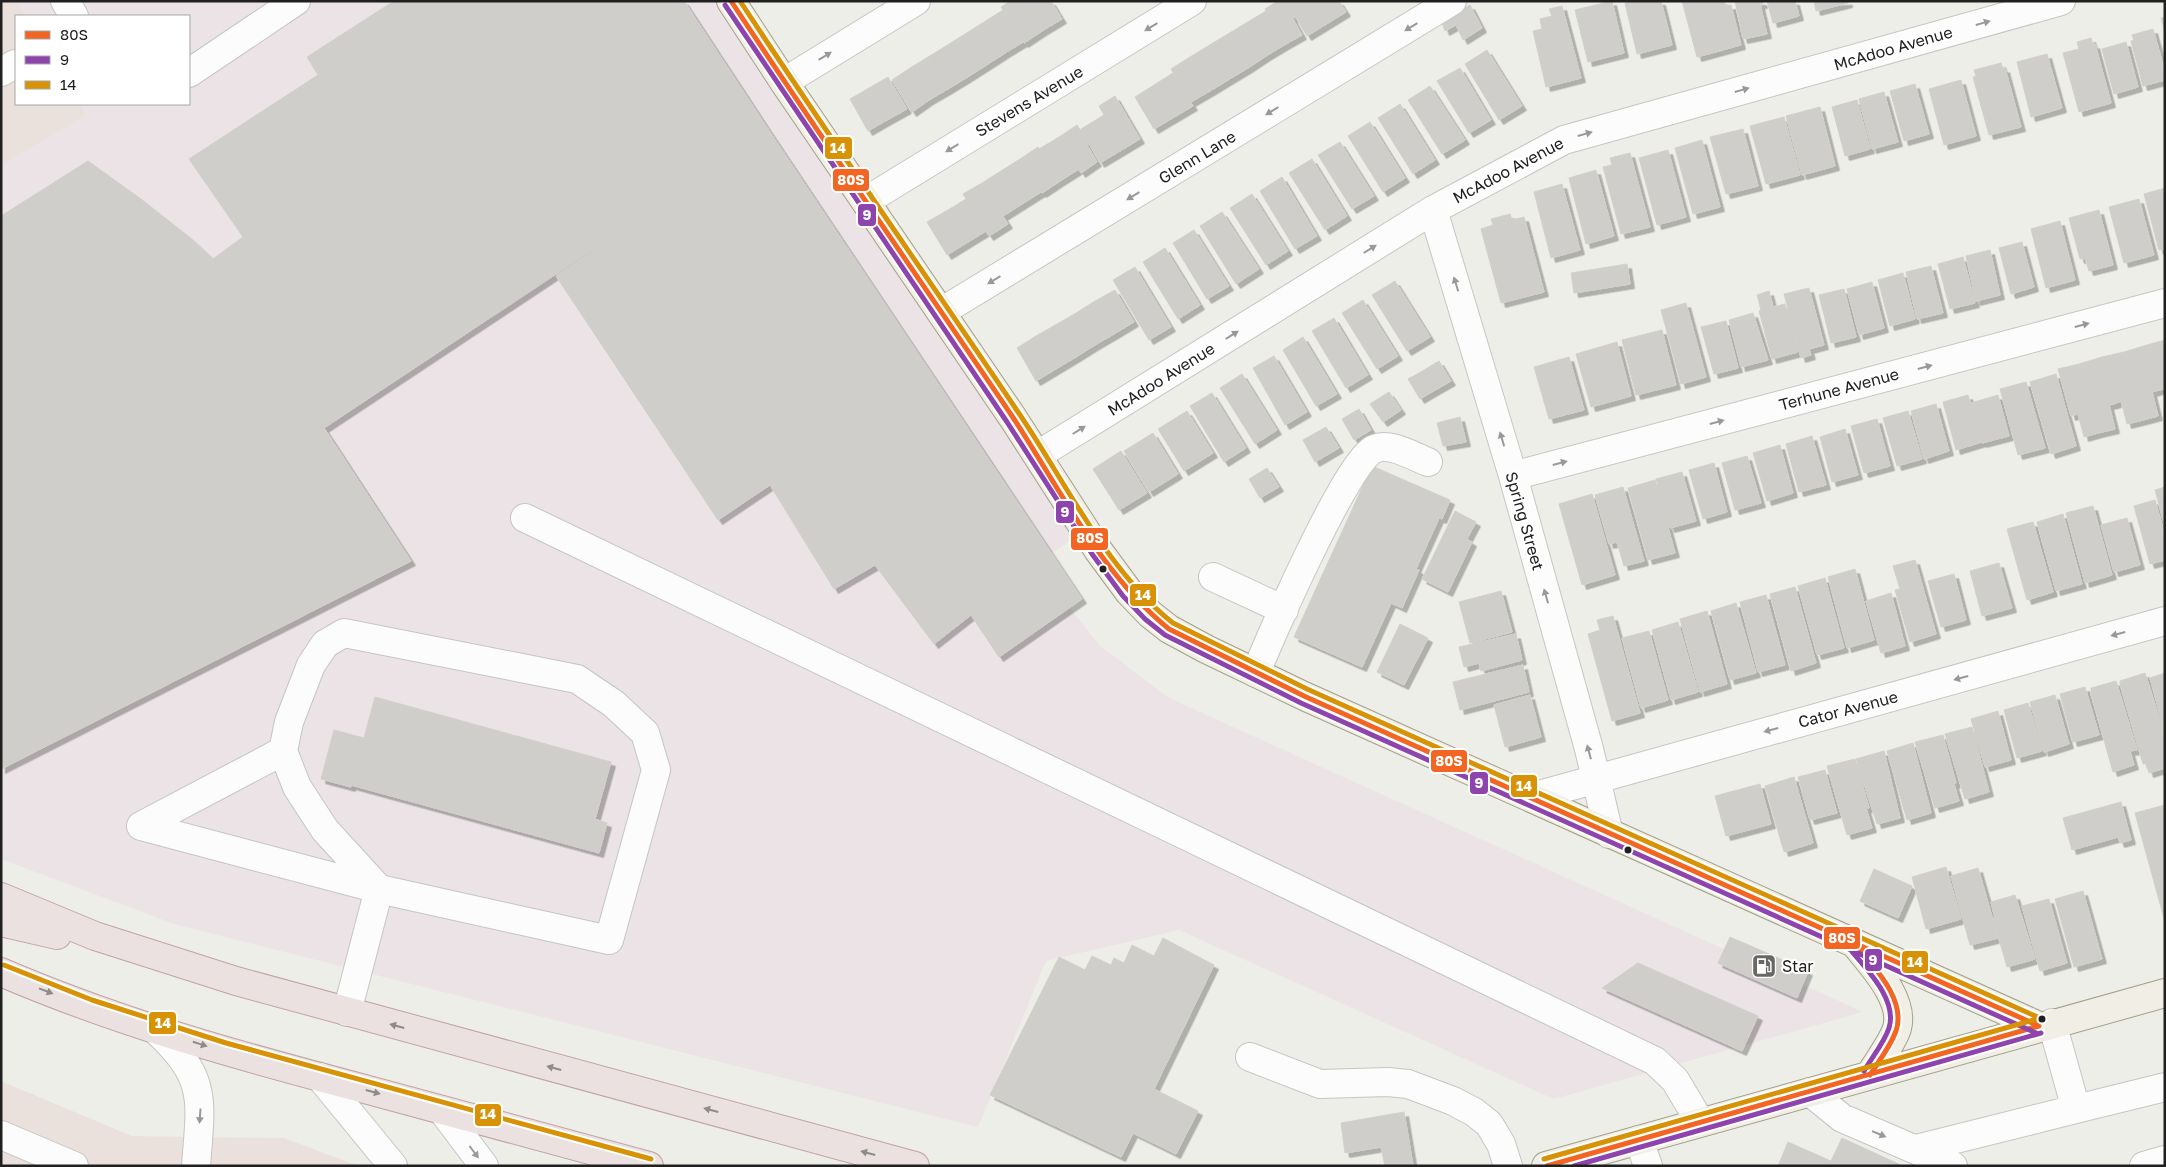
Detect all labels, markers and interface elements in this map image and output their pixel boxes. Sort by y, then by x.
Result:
legend [15,15,190,105]
one-way arrow [1975,19,1990,27]
street label: McAdoo Avenue [1831,21,1955,75]
one-way arrow [1144,22,1157,31]
one-way arrow [1404,22,1417,31]
text: 80S [60,25,88,43]
text: 9 [60,50,69,68]
one-way arrow [819,52,832,61]
street label: Stevens Avenue [972,61,1086,141]
text: 14 [60,75,76,93]
one-way arrow [1734,86,1750,94]
one-way arrow [1265,107,1278,116]
street label: Glenn Lane [1155,126,1239,188]
one-way arrow [1578,129,1593,137]
street label: McAdoo Avenue [1449,132,1567,208]
line badge: 14 [824,136,853,160]
text: 14 [830,139,846,156]
one-way arrow [946,144,959,153]
line badge: 80S [832,168,870,192]
text: 80S [837,171,865,188]
one-way arrow [1127,191,1140,200]
line badge: 9 [857,203,877,227]
text: 9 [863,206,872,223]
one-way arrow [1364,245,1377,254]
one-way arrow [988,275,1001,284]
one-way arrow [1451,276,1459,291]
one-way arrow [2074,321,2089,329]
one-way arrow [1225,330,1239,340]
street label: McAdoo Avenue [1104,338,1218,420]
one-way arrow [1917,362,1932,370]
street label: Terhune Avenue [1777,363,1901,415]
one-way arrow [1709,417,1724,425]
one-way arrow [1073,425,1086,435]
one-way arrow [1497,432,1505,447]
one-way arrow [1552,459,1567,467]
street label: Spring Street [1501,469,1549,573]
line badge: 9 [1055,500,1075,524]
text: 9 [1061,503,1070,520]
line badge: 80S [1070,527,1109,551]
text: 80S [1076,529,1104,546]
unlabelled marker [1098,564,1108,574]
line badge: 14 [1129,583,1157,607]
text: 14 [1135,586,1151,603]
one-way arrow [1542,588,1550,603]
one-way arrow [2110,631,2125,639]
one-way arrow [1954,674,1969,682]
street label: Cator Avenue [1796,686,1900,732]
one-way arrow [1763,727,1778,735]
one-way arrow [1585,745,1593,760]
line badge: 80S [1430,749,1468,773]
text: 80S [1435,752,1463,769]
line badge: 9 [1469,771,1489,795]
text: 9 [1475,774,1484,791]
line badge: 14 [1510,774,1538,798]
text: 14 [1516,777,1532,794]
unlabelled marker [1623,845,1633,855]
line badge: 80S [1823,926,1861,950]
text: 80S [1828,929,1856,946]
line badge: 9 [1864,948,1883,972]
line badge: 14 [1901,950,1929,974]
text: 9 [1869,951,1878,968]
fuel station icon: Star [1751,953,1777,979]
text: 14 [1907,953,1923,970]
place label: Star [1782,956,1814,976]
one-way arrow [39,987,54,995]
line badge: 14 [148,1011,177,1035]
text: 14 [155,1014,171,1031]
unlabelled marker [2037,1014,2047,1024]
one-way arrow [389,1021,404,1029]
one-way arrow [193,1040,208,1048]
one-way arrow [546,1064,561,1072]
one-way arrow [366,1088,381,1096]
line badge: 14 [474,1103,502,1127]
text: 14 [480,1105,496,1122]
one-way arrow [703,1106,718,1114]
one-way arrow [196,1108,204,1124]
one-way arrow [1872,1130,1886,1138]
one-way arrow [468,1145,479,1158]
one-way arrow [860,1149,875,1157]

